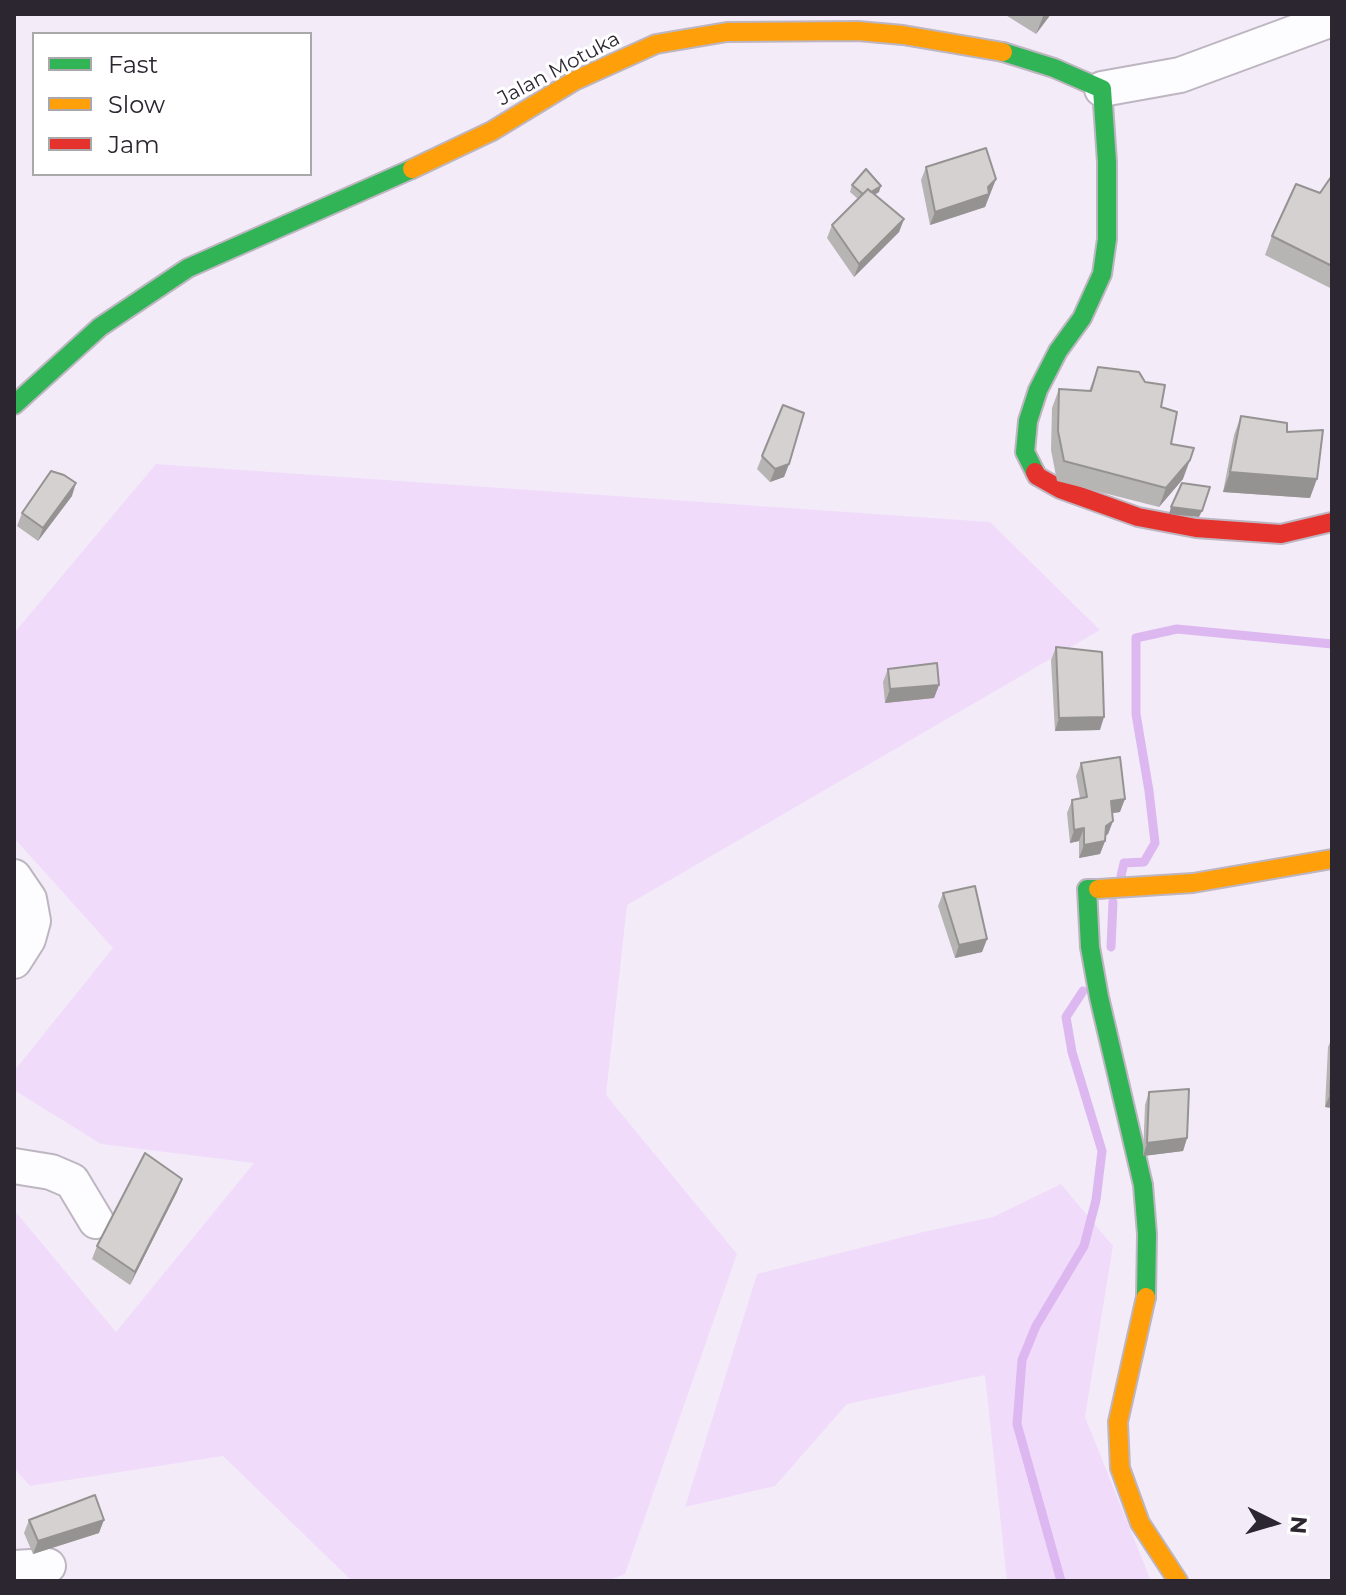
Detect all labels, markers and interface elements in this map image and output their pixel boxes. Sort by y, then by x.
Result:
street label: Jalan Motuka [494,27,624,111]
legend [32,32,312,176]
text: Fast [108,50,158,79]
text: Slow [108,90,165,119]
text: Jam [108,130,160,159]
north arrow [1234,1483,1314,1563]
text: N [1284,1515,1313,1535]

